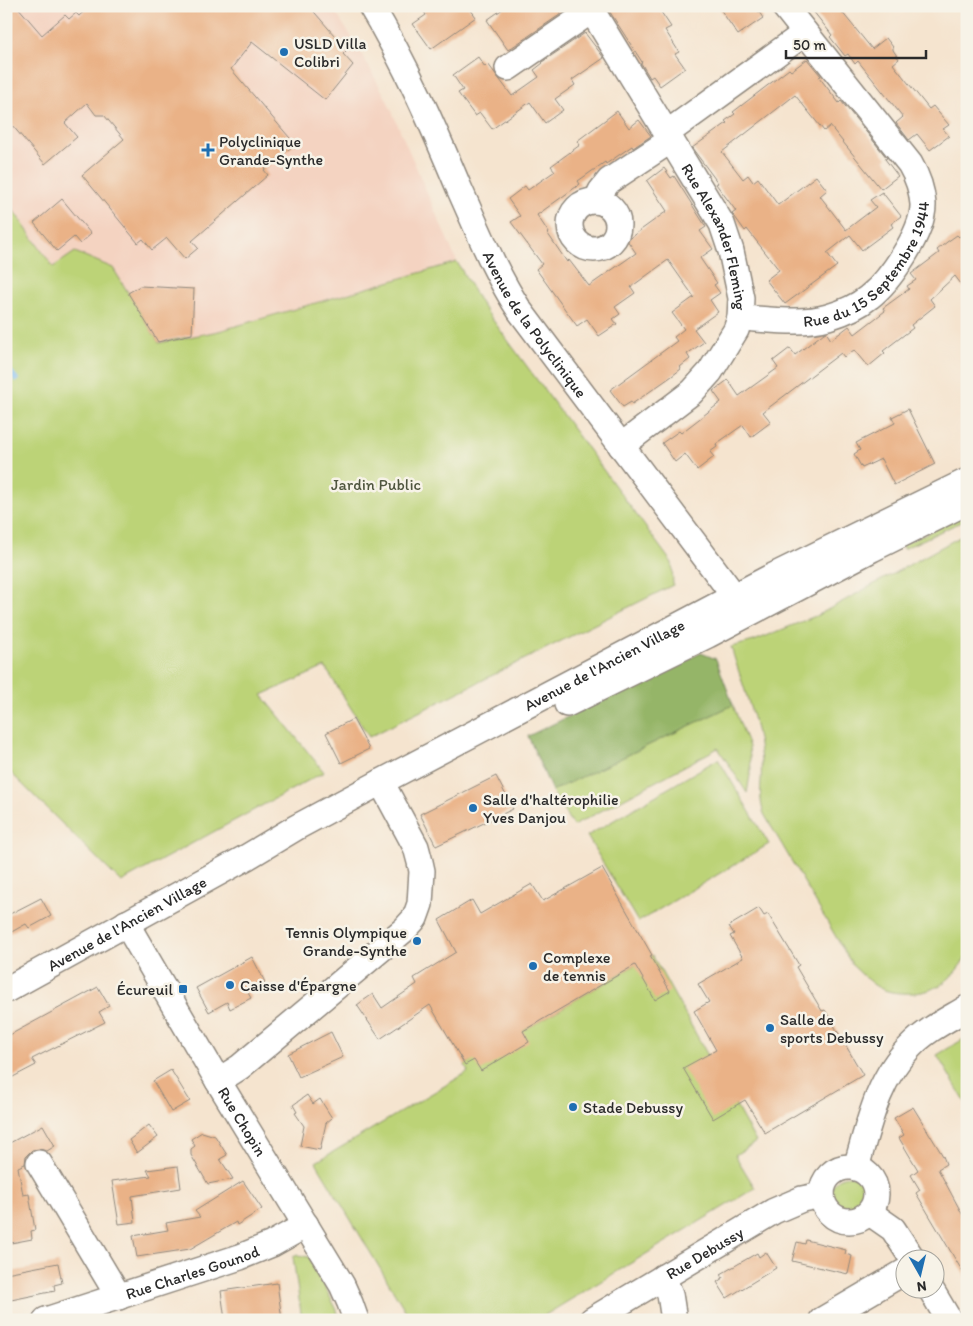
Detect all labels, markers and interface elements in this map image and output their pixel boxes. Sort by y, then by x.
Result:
scale bar [786,28,926,60]
place label: USLD Villa Colibri [294,34,366,71]
text: 50 m [793,36,826,54]
marker: USLD Villa Colibri [278,46,290,58]
place label: Polyclinique Grande-Synthe [219,132,323,169]
marker: Polyclinique Grande-Synthe [201,143,215,157]
street label: Rue Alexander Fleming [678,160,751,311]
street label: Rue du 15 Septembre 1944 [802,201,933,330]
street label: Avenue de la Polyclinique [479,248,591,401]
park label: Jardin Public [331,475,421,494]
street label: Avenue de l'Ancien Village [521,615,688,715]
place label: Salle d'haltérophilie Yves Danjou [483,790,619,827]
marker: Salle d'haltérophilie Yves Danjou [467,802,479,814]
street label: Avenue de l'Ancien Village [44,872,210,975]
place label: Tennis Olympique Grande-Synthe [285,923,407,960]
marker: Tennis Olympique Grande-Synthe [411,935,423,947]
place label: Complexe de tennis [543,948,611,985]
marker: Complexe de tennis [527,960,539,972]
place label: Caisse d'Épargne [240,976,356,995]
marker: Caisse d'Épargne [224,979,236,991]
place label: Écureuil [117,980,173,999]
marker: Écureuil [177,983,189,995]
place label: Salle de sports Debussy [780,1010,884,1047]
marker: Salle de sports Debussy [764,1022,776,1034]
street label: Rue Chopin [214,1083,271,1160]
place label: Stade Debussy [583,1098,683,1117]
marker: Stade Debussy [567,1101,579,1113]
street label: Rue Debussy [662,1222,747,1283]
street label: Rue Charles Gounod [123,1241,262,1303]
north arrow [896,1248,946,1298]
text: N [916,1277,928,1295]

